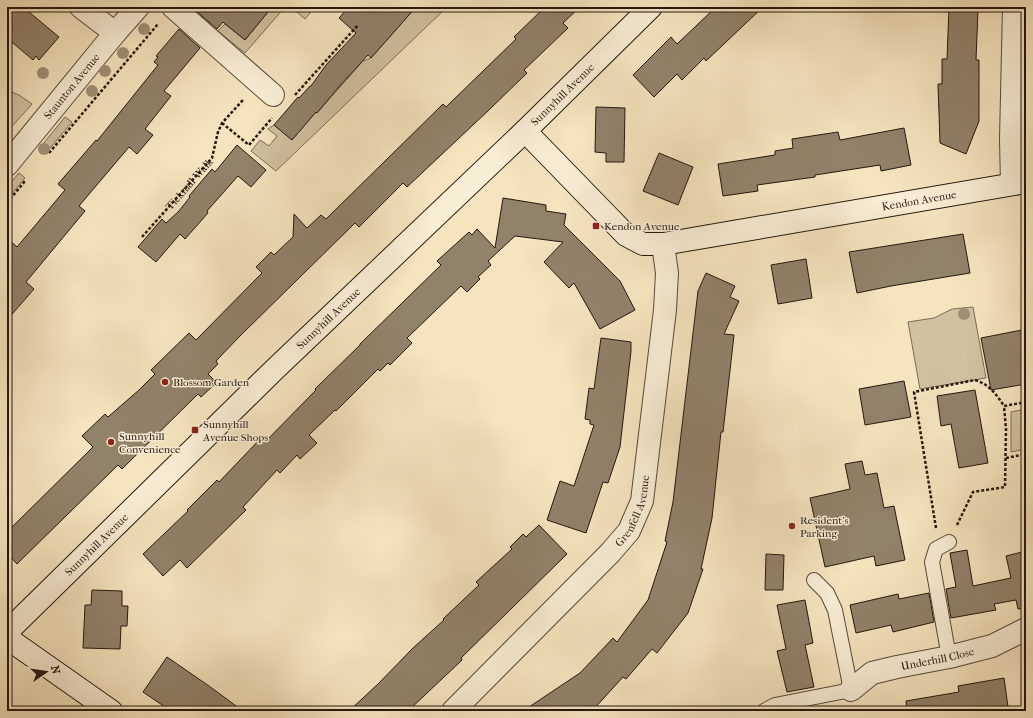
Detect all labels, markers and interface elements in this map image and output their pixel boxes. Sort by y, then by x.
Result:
street label: Staunton Avenue [41,50,103,122]
street label: Sunnyhill Avenue [528,60,597,128]
street label: Ticknall Walk [163,155,216,212]
street label: Kendon Avenue [881,187,958,213]
place label: Kendon Avenue [604,220,680,233]
marker: Kendon Avenue [591,221,601,231]
street label: Sunnyhill Avenue [294,284,363,352]
place label: Blossom Garden [173,376,250,389]
marker: Blossom Garden [160,377,170,387]
place label: Sunnyhill Avenue Shops [202,418,268,444]
marker: Sunnyhill Avenue Shops [190,425,200,435]
place label: Sunnyhill Convenience [119,430,181,456]
marker: Sunnyhill Convenience [106,437,116,447]
street label: Grenfell Avenue [612,474,652,549]
street label: Sunnyhill Avenue [62,510,131,578]
place label: Resident's Parking [800,514,849,540]
marker: Resident's Parking [787,521,797,531]
street label: Underhill Close [900,644,976,673]
north arrow [26,652,66,692]
text: N [48,664,63,676]

